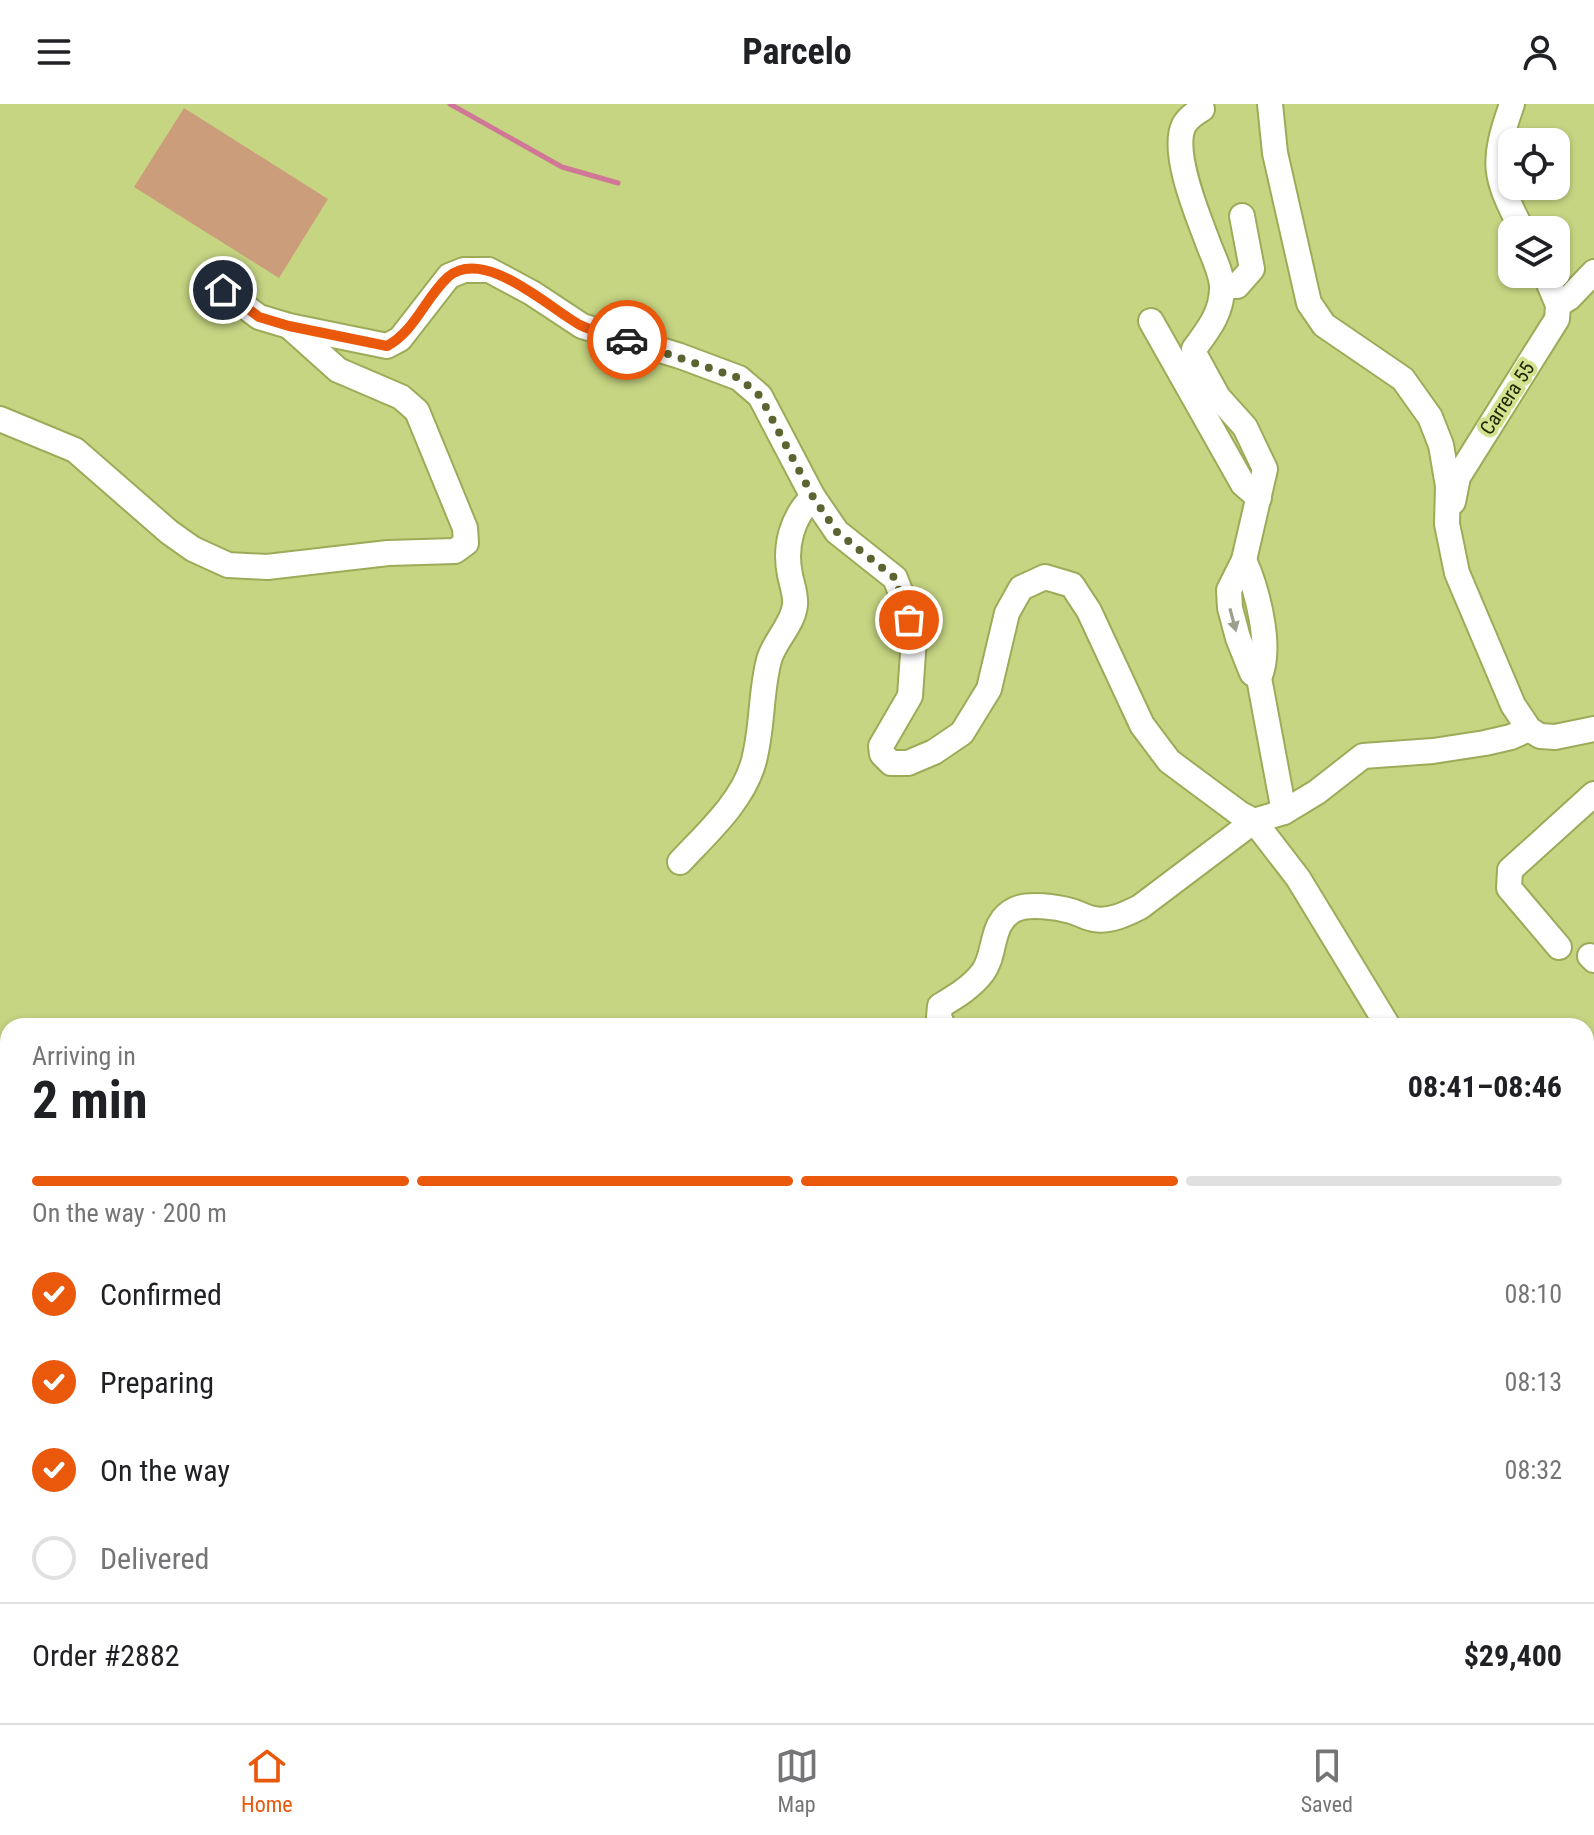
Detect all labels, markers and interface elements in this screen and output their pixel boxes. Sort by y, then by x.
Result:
icon: menu [32,30,76,74]
icon: person [1518,30,1562,74]
text: Parcelo [742,31,852,73]
map controls [1498,128,1570,288]
button: locate [1498,128,1570,200]
button: layers [1498,216,1570,288]
pin [189,256,257,324]
icon: home [201,268,245,312]
courier [587,300,667,380]
icon: car [605,318,649,362]
street label: Carrera 55 [1475,357,1539,439]
pin [875,586,943,654]
icon: bag [887,598,931,642]
one-way arrow [1228,608,1240,633]
text: Arriving in [32,1041,136,1071]
text: 08:41–08:46 [1408,1069,1562,1104]
text: 2 min [32,1070,148,1131]
text: On the way · 200 m [32,1198,227,1228]
icon: check [32,1272,76,1316]
text: Confirmed [100,1277,222,1312]
text: 08:10 [1505,1279,1562,1309]
icon: check [32,1360,76,1404]
text: Preparing [100,1365,214,1400]
text: 08:13 [1505,1367,1562,1397]
icon: check [32,1448,76,1492]
text: On the way [100,1453,230,1488]
text: 08:32 [1505,1455,1562,1485]
text: Delivered [100,1541,209,1576]
text: Order #2882 [32,1638,180,1673]
text: $29,400 [1464,1638,1562,1673]
tab: Home [241,1744,293,1817]
tab: Map [775,1744,819,1817]
tab: Saved [1301,1744,1353,1817]

